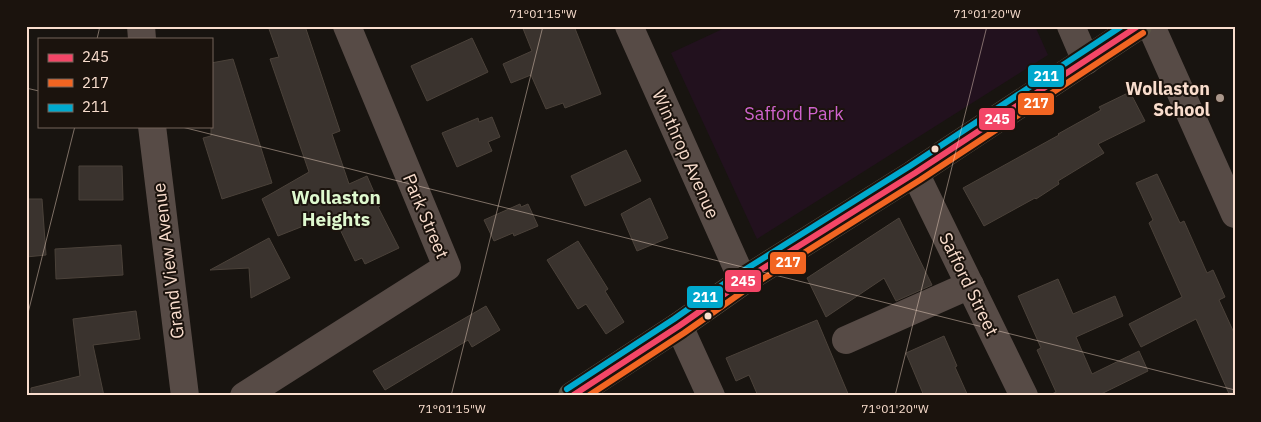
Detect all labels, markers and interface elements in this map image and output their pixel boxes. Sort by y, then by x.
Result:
text: 71°01'15"W [509,6,577,21]
text: 71°01'20"W [953,6,1021,21]
legend [38,38,212,128]
text: 245 [82,47,109,66]
line badge: 211 [1027,64,1065,88]
text: 211 [1033,67,1059,85]
text: 217 [82,73,109,92]
place label: Wollaston School [1125,77,1211,121]
street label: Winthrop Avenue [647,86,725,222]
line badge: 217 [1017,92,1055,116]
marker: Wollaston School [1214,92,1226,104]
text: 217 [1023,94,1049,112]
text: 211 [82,97,109,116]
park label: Safford Park [744,102,844,125]
line badge: 245 [978,107,1016,131]
text: 245 [984,110,1010,128]
unlabelled marker [930,144,940,154]
street label: Park Street [398,170,454,262]
street label: Grand View Avenue [147,182,189,340]
district label: Wollaston Heights [291,185,381,231]
street label: Safford Street [934,228,1004,340]
line badge: 217 [769,251,807,275]
text: 217 [775,253,801,271]
line badge: 245 [724,269,762,293]
text: 245 [730,272,756,290]
line badge: 211 [686,285,724,309]
text: 211 [692,288,718,306]
unlabelled marker [703,311,713,321]
text: 71°01'15"W [418,401,486,416]
text: 71°01'20"W [861,401,929,416]

